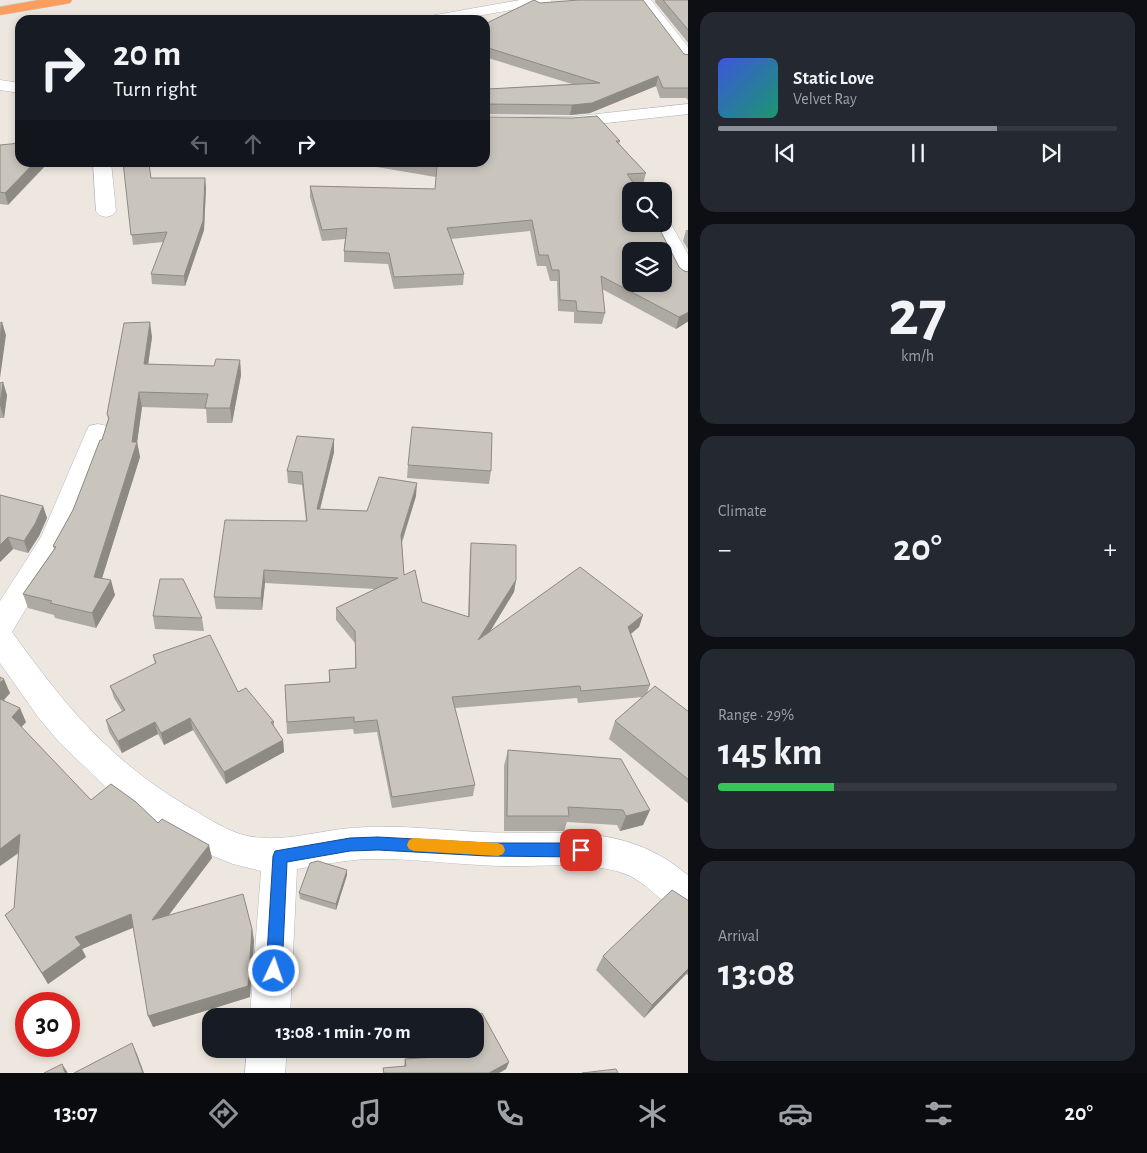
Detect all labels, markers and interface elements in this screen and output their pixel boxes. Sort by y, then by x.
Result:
icon: right [30,35,95,100]
text: 20 m [113,37,181,72]
text: Static Love [793,69,874,88]
text: Turn right [113,78,197,100]
text: Velvet Ray [793,91,857,107]
icon: left [186,130,214,158]
icon: ahead [239,130,267,158]
icon: right [292,130,320,158]
icon: previous [771,139,799,167]
icon: pause [904,139,932,167]
icon: next [1037,139,1065,167]
map controls [622,182,672,292]
button: search [622,182,672,232]
button: layers [622,242,672,292]
text: 27 [888,282,947,347]
text: km/h [901,348,934,364]
text: Climate [718,503,767,519]
text: 20° [893,530,942,568]
text: − [718,536,731,564]
text: + [1104,536,1117,564]
text: Range · 29% [718,707,794,723]
text: 145 km [718,734,822,772]
pin [560,829,602,871]
icon: arrive [567,836,595,864]
text: Arrival [718,928,759,944]
position arrow [247,944,299,996]
text: 13:08 [718,955,795,993]
speed limit sign: 30 [15,992,80,1057]
text: 13:08 · 1 min · 70 m [275,1023,411,1042]
icon: directions [206,1096,241,1131]
icon: music [349,1096,384,1131]
icon: phone [492,1096,527,1131]
icon: climate [635,1096,670,1131]
icon: car [778,1096,813,1131]
icon: filters [921,1096,956,1131]
text: 13:07 [54,1102,97,1124]
text: 20° [1065,1102,1093,1124]

